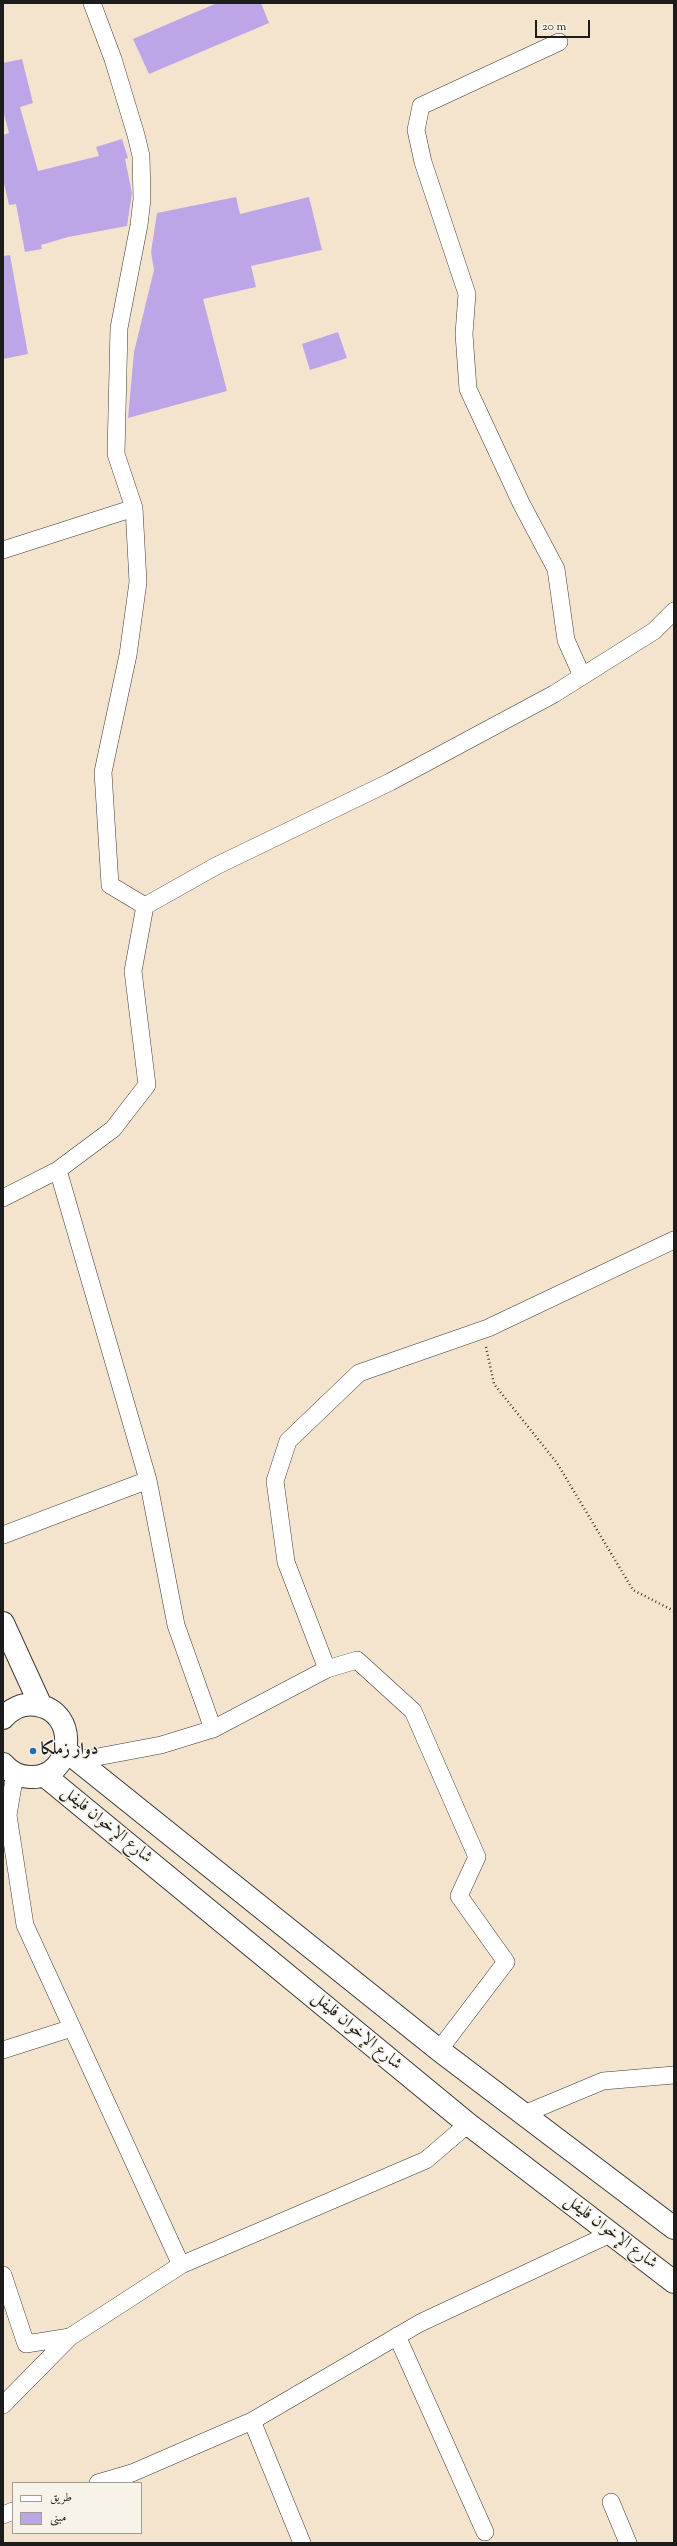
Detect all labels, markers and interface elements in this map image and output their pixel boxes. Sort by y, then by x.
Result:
scale bar [537,12,592,38]
text: 20 m [542,18,566,36]
place label: دوار زملكا [41,1741,98,1761]
marker: دوار زملكا [28,1746,38,1756]
street label: شارع الإخوان فليفل [56,1783,156,1869]
street label: شارع الإخوان فليفل [307,1988,405,2076]
street label: شارع الإخوان فليفل [559,2191,661,2275]
legend [12,2482,142,2534]
text: طريق [50,2489,72,2507]
text: مبنى [50,2509,66,2527]

